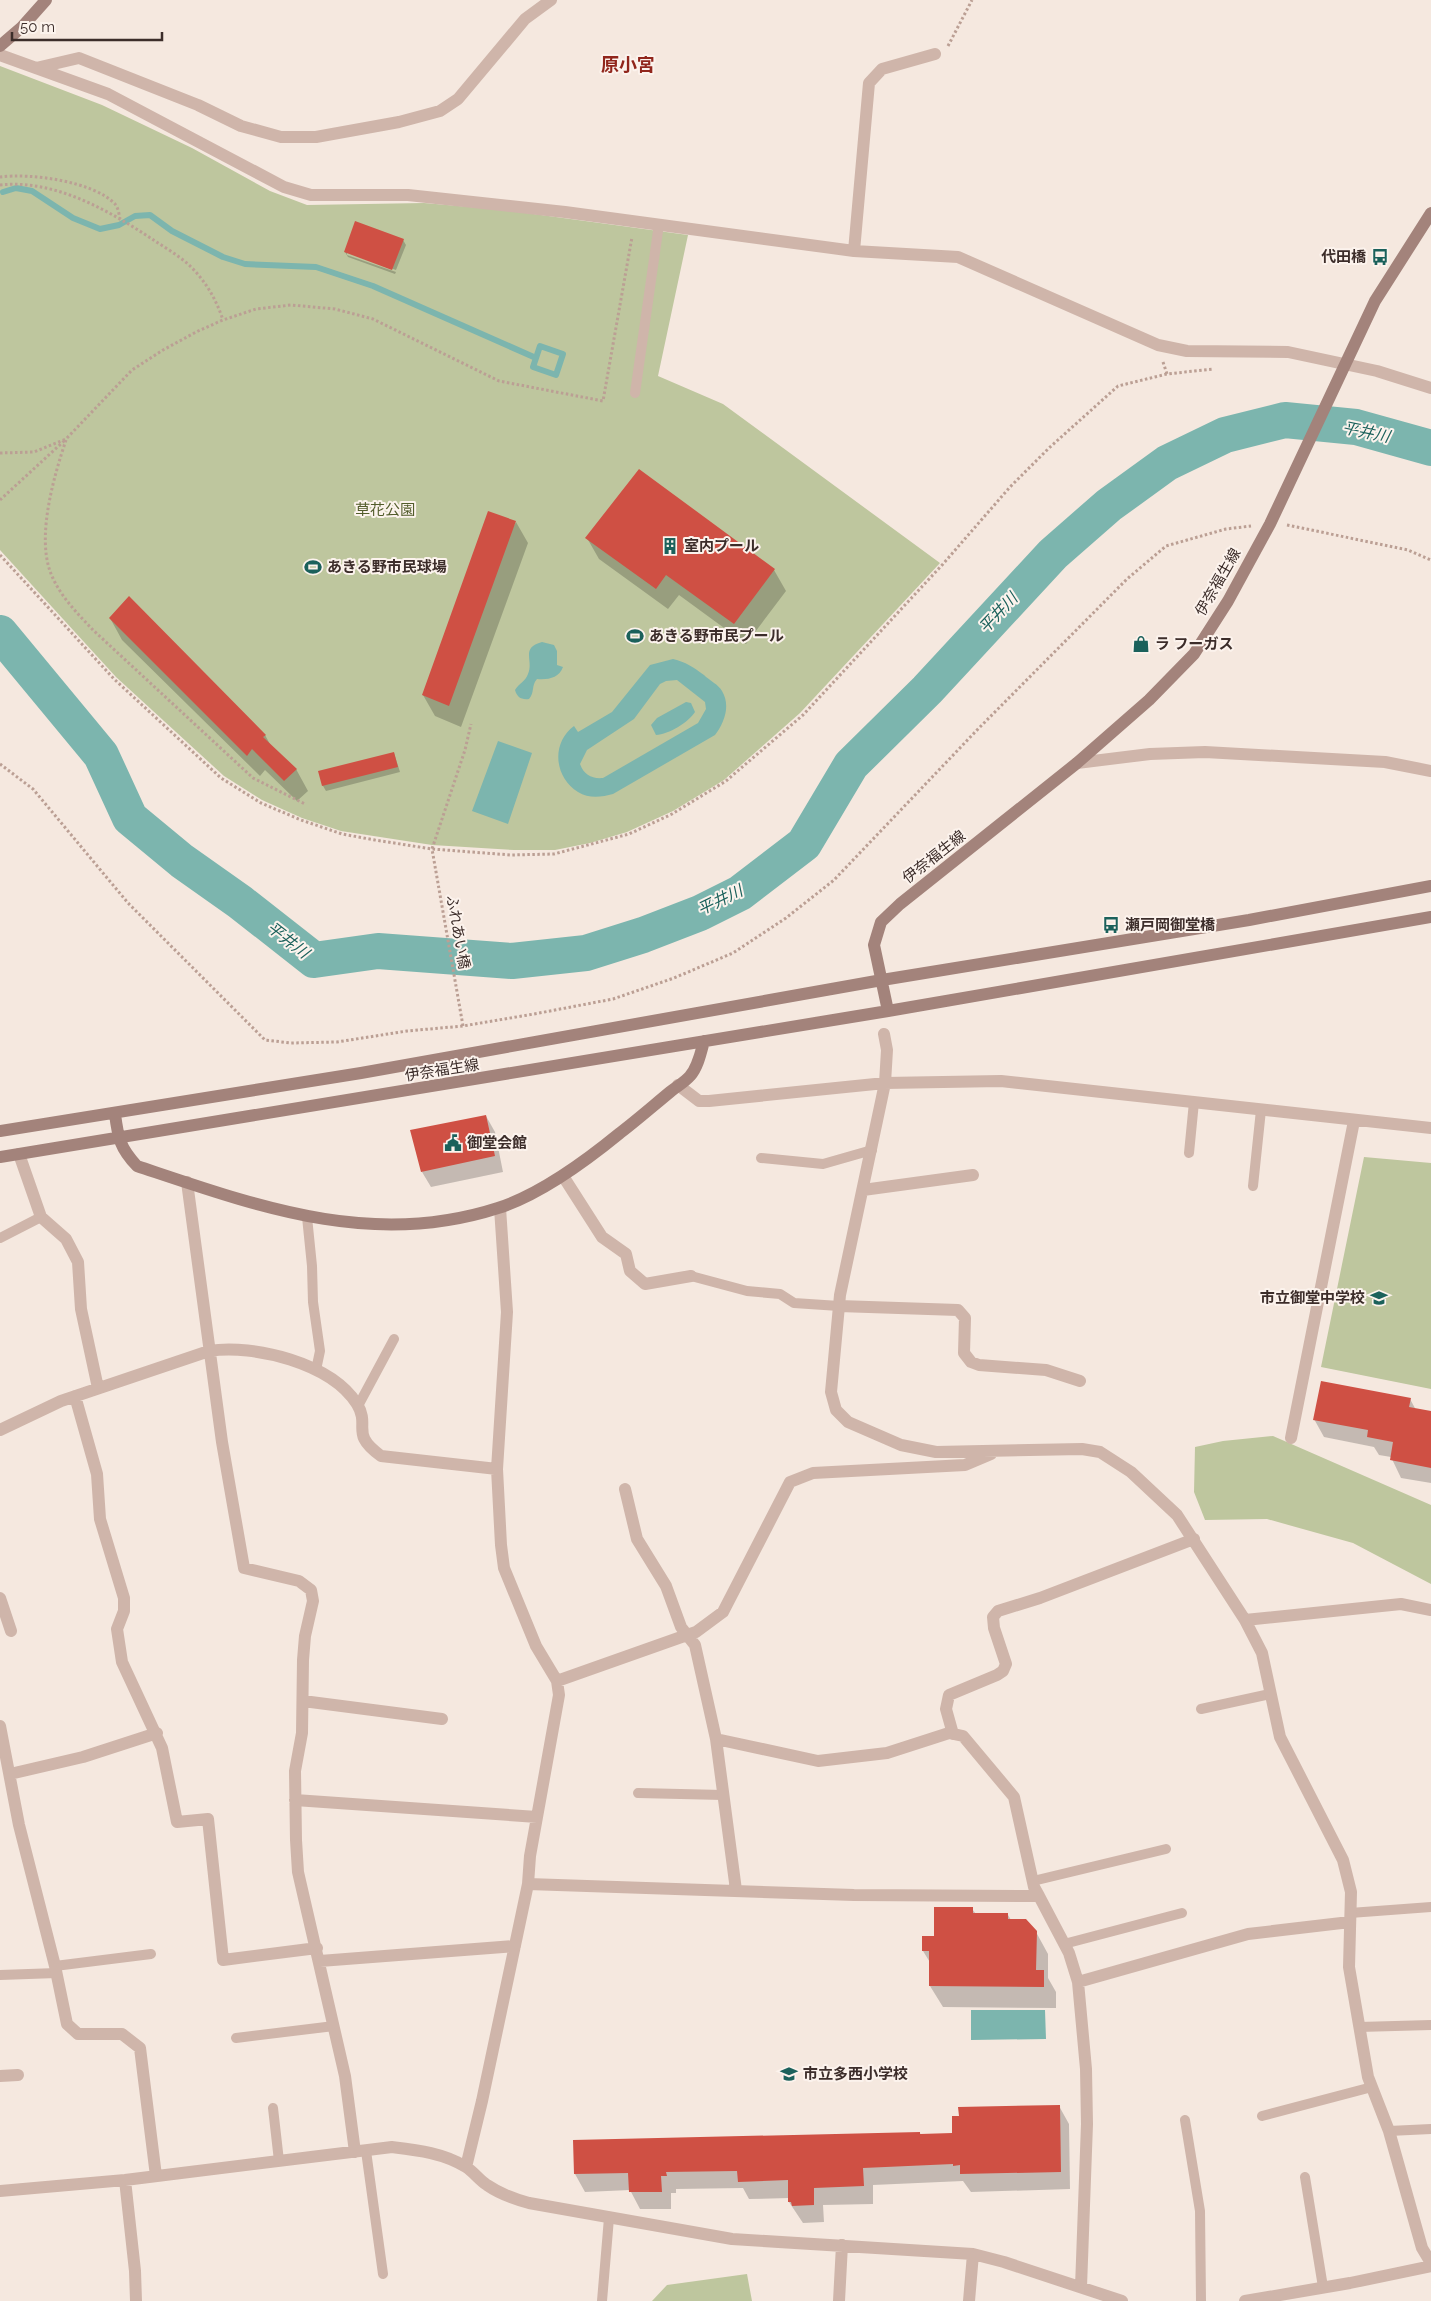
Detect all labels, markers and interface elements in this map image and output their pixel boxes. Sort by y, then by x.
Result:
scale bar [12,10,162,42]
text: 50 m [20,18,55,36]
district label: 原小宮 [601,54,655,75]
bus stop icon: 代田橋 [1370,247,1390,267]
place label: 代田橋 [1321,248,1367,266]
water label: 平井川 [1341,418,1393,447]
park label: 草花公園 [355,501,415,519]
building icon: 室内プール [660,536,680,556]
place label: 室内プール [684,537,759,555]
street label: 伊奈福生線 [1191,545,1245,619]
sports icon: あきる野市民球場 [303,557,323,577]
place label: あきる野市民球場 [327,558,447,576]
water label: 平井川 [975,588,1023,637]
sports icon: あきる野市民プール [625,626,645,646]
place label: あきる野市民プール [649,627,784,645]
shop icon: ラ フーガス [1131,634,1151,654]
place label: ラ フーガス [1155,635,1234,653]
street label: 伊奈福生線 [899,827,969,887]
water label: 平井川 [694,880,748,919]
street label: ふれあい橋 [443,893,473,971]
bus stop icon: 瀬戸岡御堂橋 [1101,915,1121,935]
place label: 瀬戸岡御堂橋 [1125,916,1216,934]
water label: 平井川 [263,918,314,963]
street label: 伊奈福生線 [404,1055,480,1085]
public building icon: 御堂会館 [443,1133,463,1153]
place label: 御堂会館 [467,1134,527,1152]
school or university icon: 市立御堂中学校 [1369,1288,1389,1308]
place label: 市立御堂中学校 [1260,1289,1365,1307]
school or university icon: 市立多西小学校 [779,2064,799,2084]
place label: 市立多西小学校 [803,2065,908,2083]

